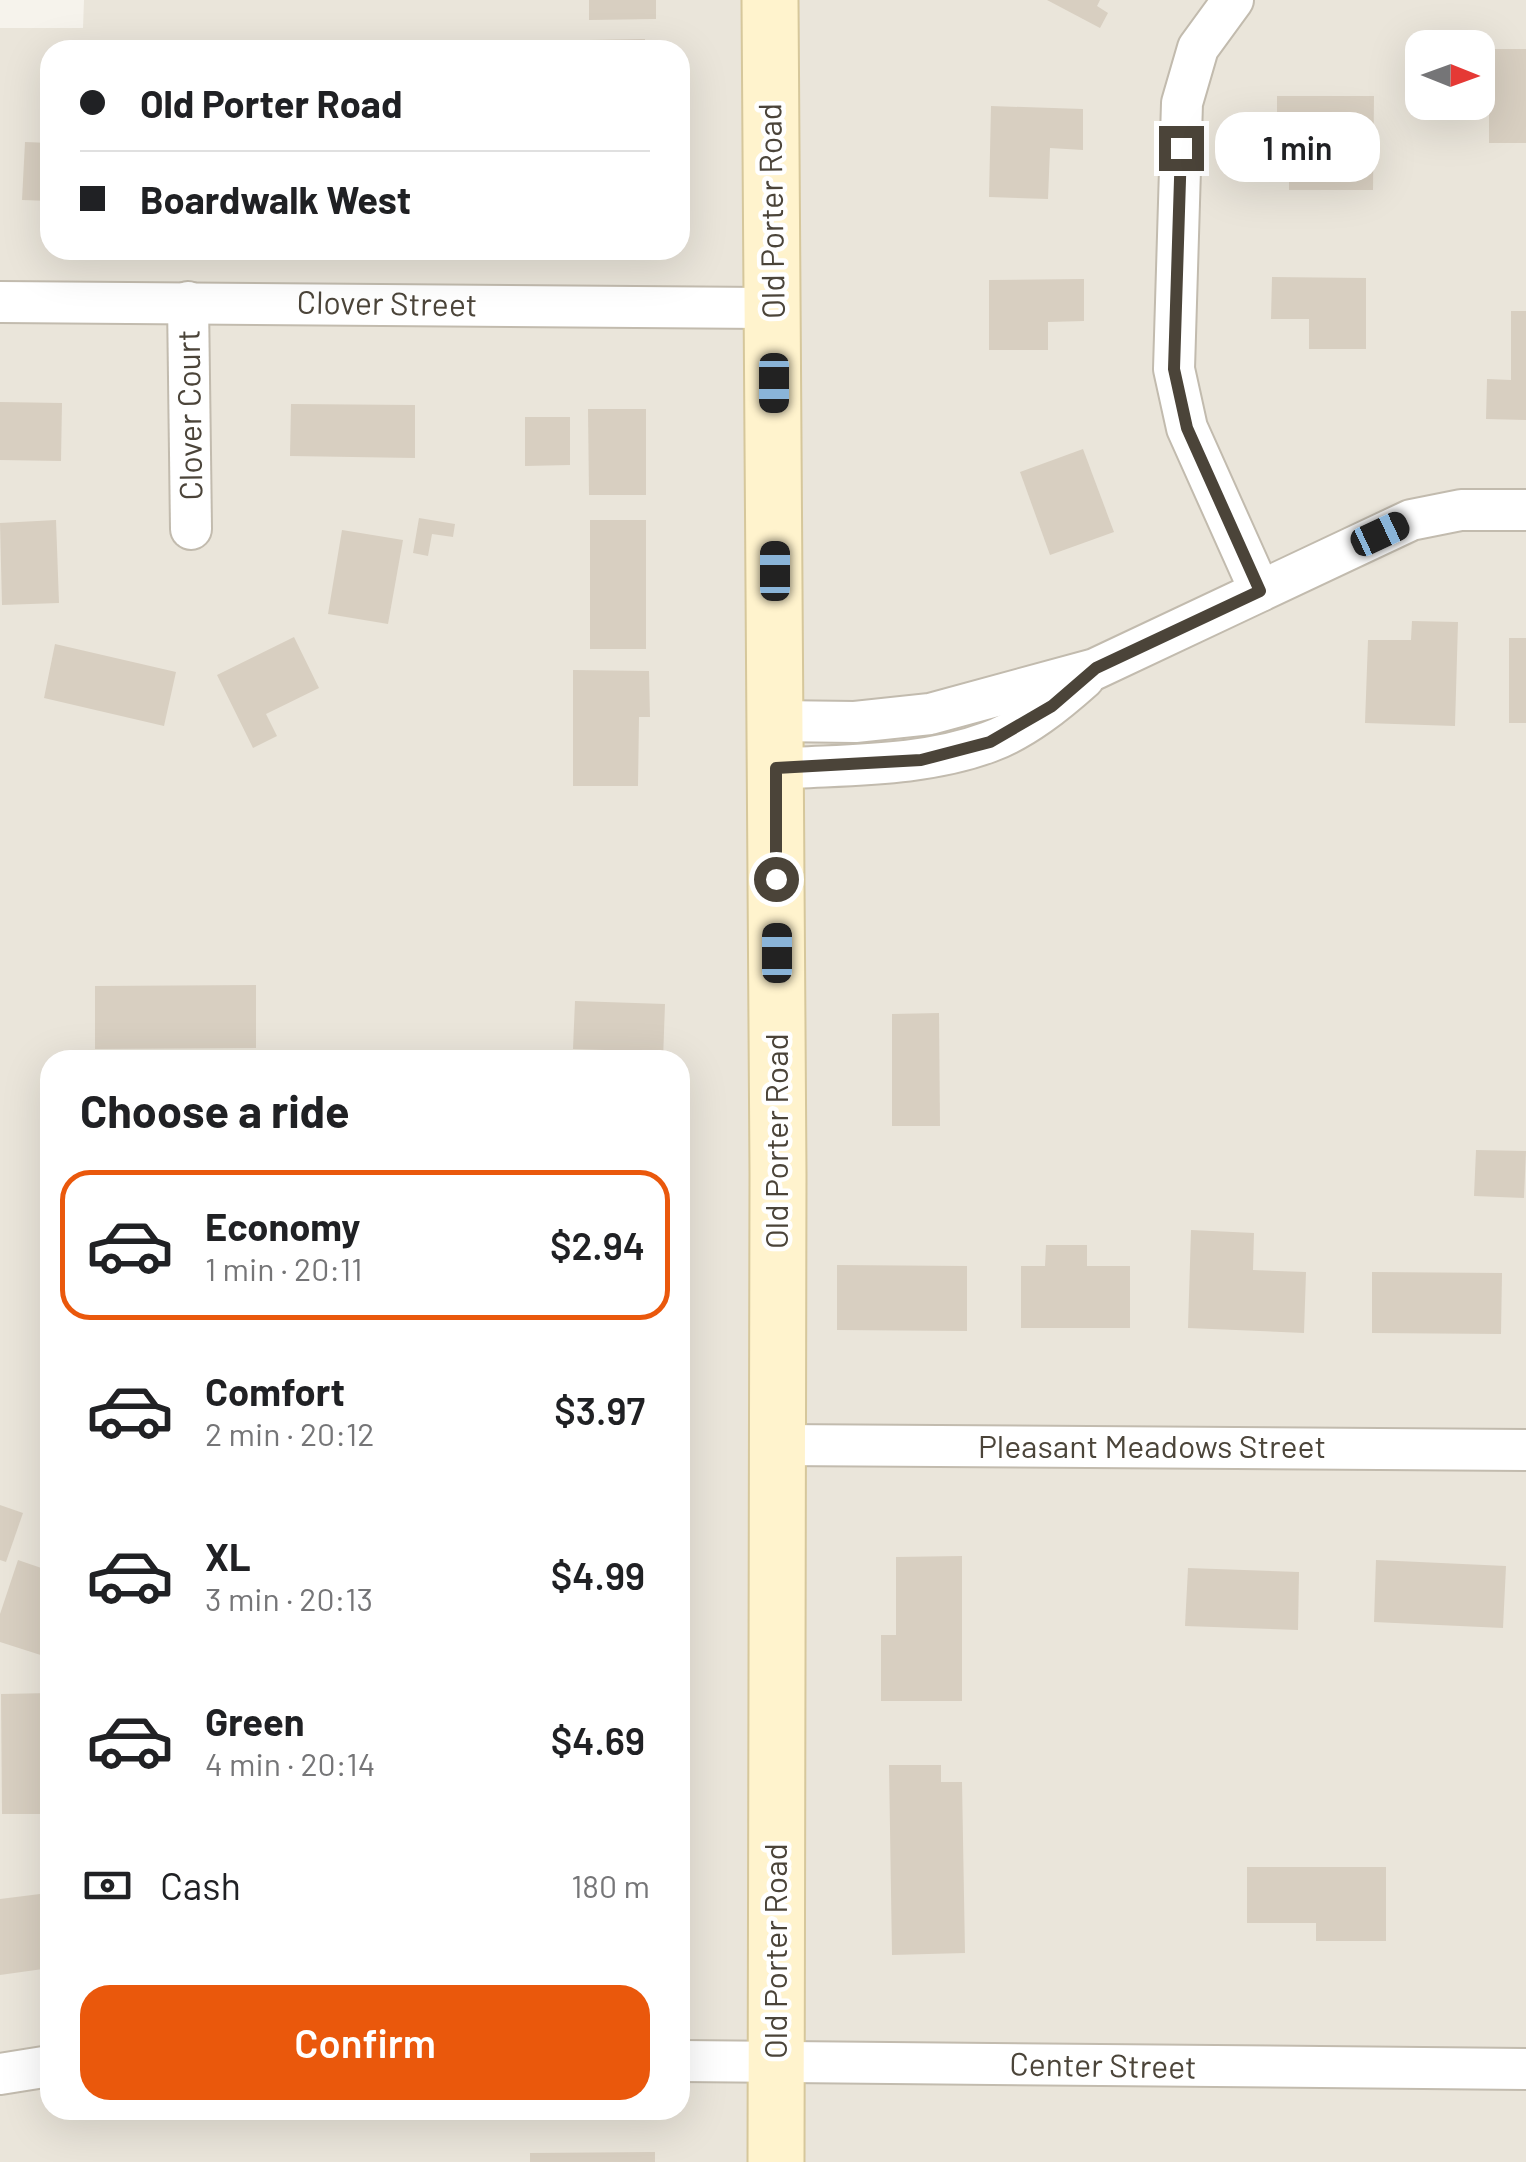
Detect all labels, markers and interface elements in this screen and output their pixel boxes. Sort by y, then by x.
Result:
north arrow [1405,30,1495,120]
map controls [1405,30,1495,120]
text: Old Porter Road [140,80,402,126]
street label: Old Porter Road [749,103,791,319]
callout: 1 min [1216,113,1381,183]
route end [1159,126,1204,171]
text: 1 min [1263,128,1332,166]
text: Boardwalk West [140,176,411,222]
street label: Clover Street [296,281,478,323]
street label: Clover Court [168,329,208,501]
car [759,353,789,413]
car [1346,508,1414,560]
car [760,541,790,601]
route start [754,857,799,902]
car [762,923,792,983]
street label: Old Porter Road [756,1033,794,1249]
text: Choose a ride [80,1083,350,1137]
icon: car [85,1200,175,1290]
text: Economy [205,1203,360,1249]
text: $2.94 [550,1222,645,1268]
text: 1 min · 20:11 [205,1249,363,1287]
icon: car [85,1365,175,1455]
text: Comfort [205,1368,345,1414]
text: $3.97 [554,1387,645,1433]
text: 2 min · 20:12 [205,1414,374,1452]
street label: Pleasant Meadows Street [978,1426,1326,1464]
icon: car [85,1530,175,1620]
text: XL [205,1533,251,1579]
text: $4.99 [551,1552,645,1598]
text: 3 min · 20:13 [205,1579,373,1617]
icon: car [85,1695,175,1785]
text: Green [205,1698,305,1744]
text: $4.69 [551,1717,645,1763]
text: 4 min · 20:14 [205,1744,375,1782]
street label: Old Porter Road [755,1843,793,2059]
icon: cash [80,1858,135,1913]
text: Cash [160,1862,241,1908]
text: 180 m [571,1866,650,1904]
button: Confirm [80,1985,650,2100]
street label: Center Street [1009,2043,1197,2085]

